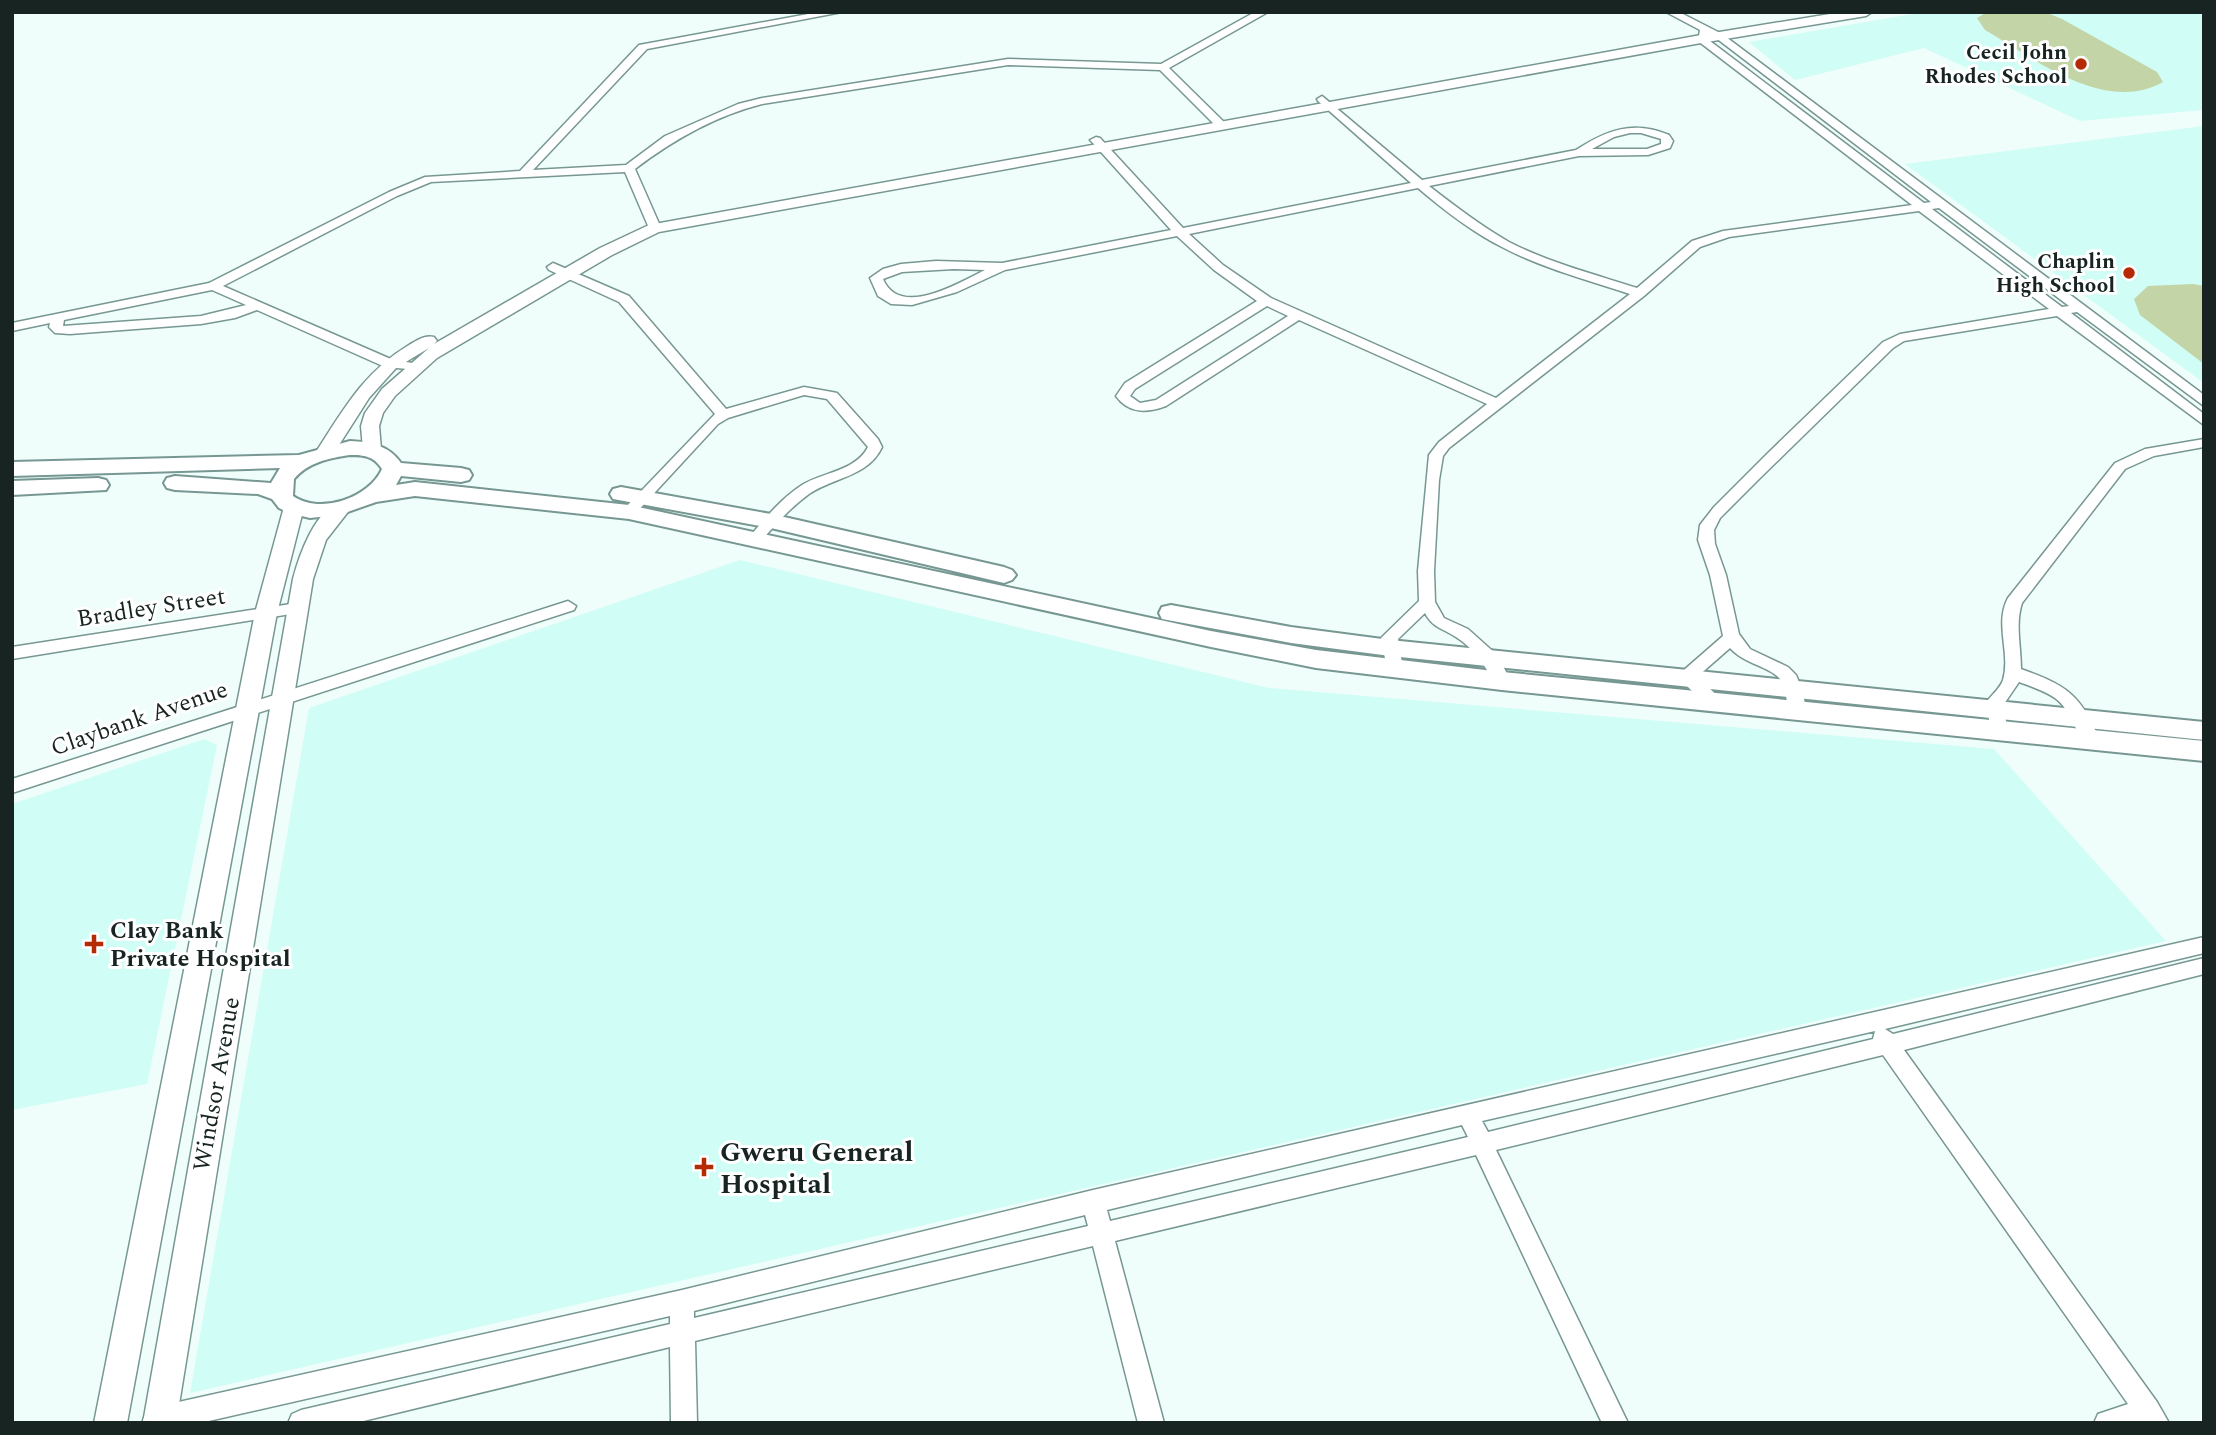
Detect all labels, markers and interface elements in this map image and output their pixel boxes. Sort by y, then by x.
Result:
place label: Cecil John Rhodes School [1924,37,2067,93]
marker: Cecil John Rhodes School [2073,56,2089,72]
place label: Chaplin High School [1996,246,2115,302]
marker: Chaplin High School [2121,265,2137,281]
street label: Bradley Street [74,578,228,637]
street label: Claybank Avenue [46,672,233,766]
place label: Clay Bank Private Hospital [110,913,291,977]
marker: Clay Bank Private Hospital [84,934,104,954]
street label: Windsor Avenue [184,994,250,1174]
place label: Gweru General Hospital [720,1131,913,1206]
marker: Gweru General Hospital [694,1157,714,1177]

